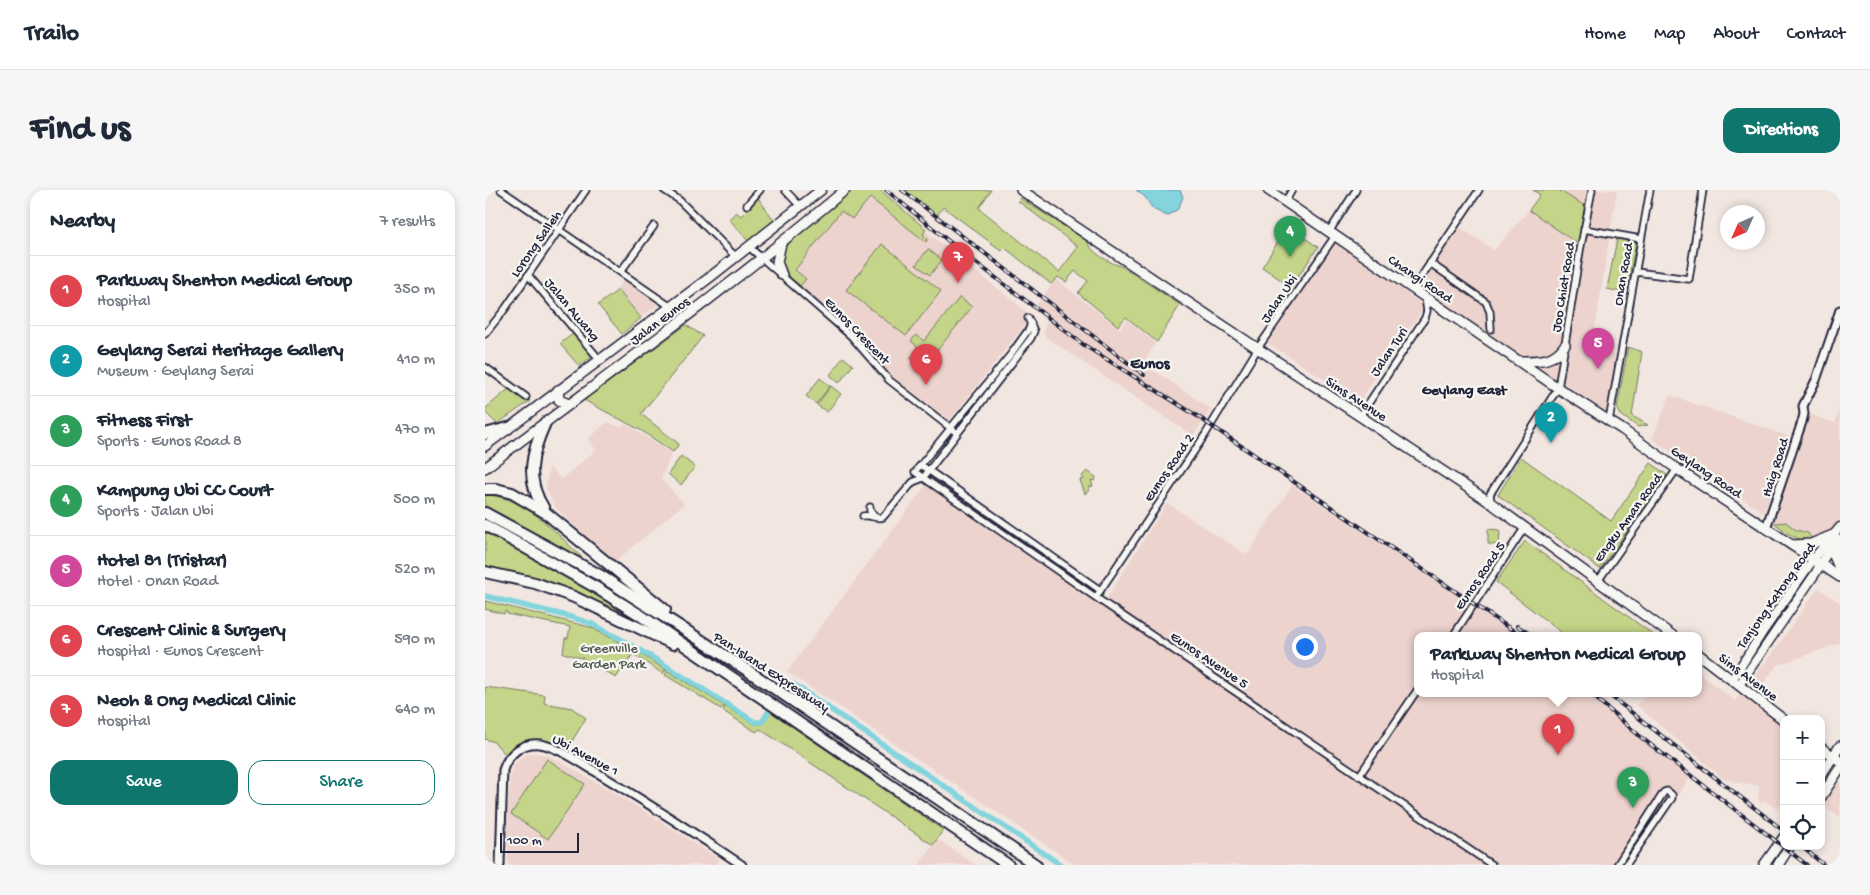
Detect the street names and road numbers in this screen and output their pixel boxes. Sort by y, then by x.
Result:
street label: Lorong Salleh [508,207,567,281]
street label: Joo Chiat Road [1549,239,1580,334]
street label: Onan Road [1611,240,1639,307]
street label: Changi Road [1384,252,1457,309]
street label: Jalan Ubi [1258,272,1302,327]
street label: Jalan Awang [540,275,603,346]
street label: Jalan Eunos [627,294,694,350]
street label: Eunos Crescent [820,295,893,370]
street label: Jalan Turi [1367,324,1413,380]
street label: Sims Avenue [1322,374,1390,427]
street label: Eunos Road 2 [1141,431,1199,506]
street label: Haig Road [1759,435,1794,499]
street label: Geylang Road [1667,443,1746,504]
street label: Engku Aman Road [1591,469,1668,566]
street label: Tanjong Katong Road [1733,538,1821,654]
street label: Eunos Road 5 [1452,539,1510,614]
street label: Pan-Island Expressway [709,629,832,717]
street label: Eunos Avenue 5 [1166,629,1251,693]
street label: Sims Avenue [1714,650,1781,706]
street label: Ubi Avenue 1 [549,732,621,781]

